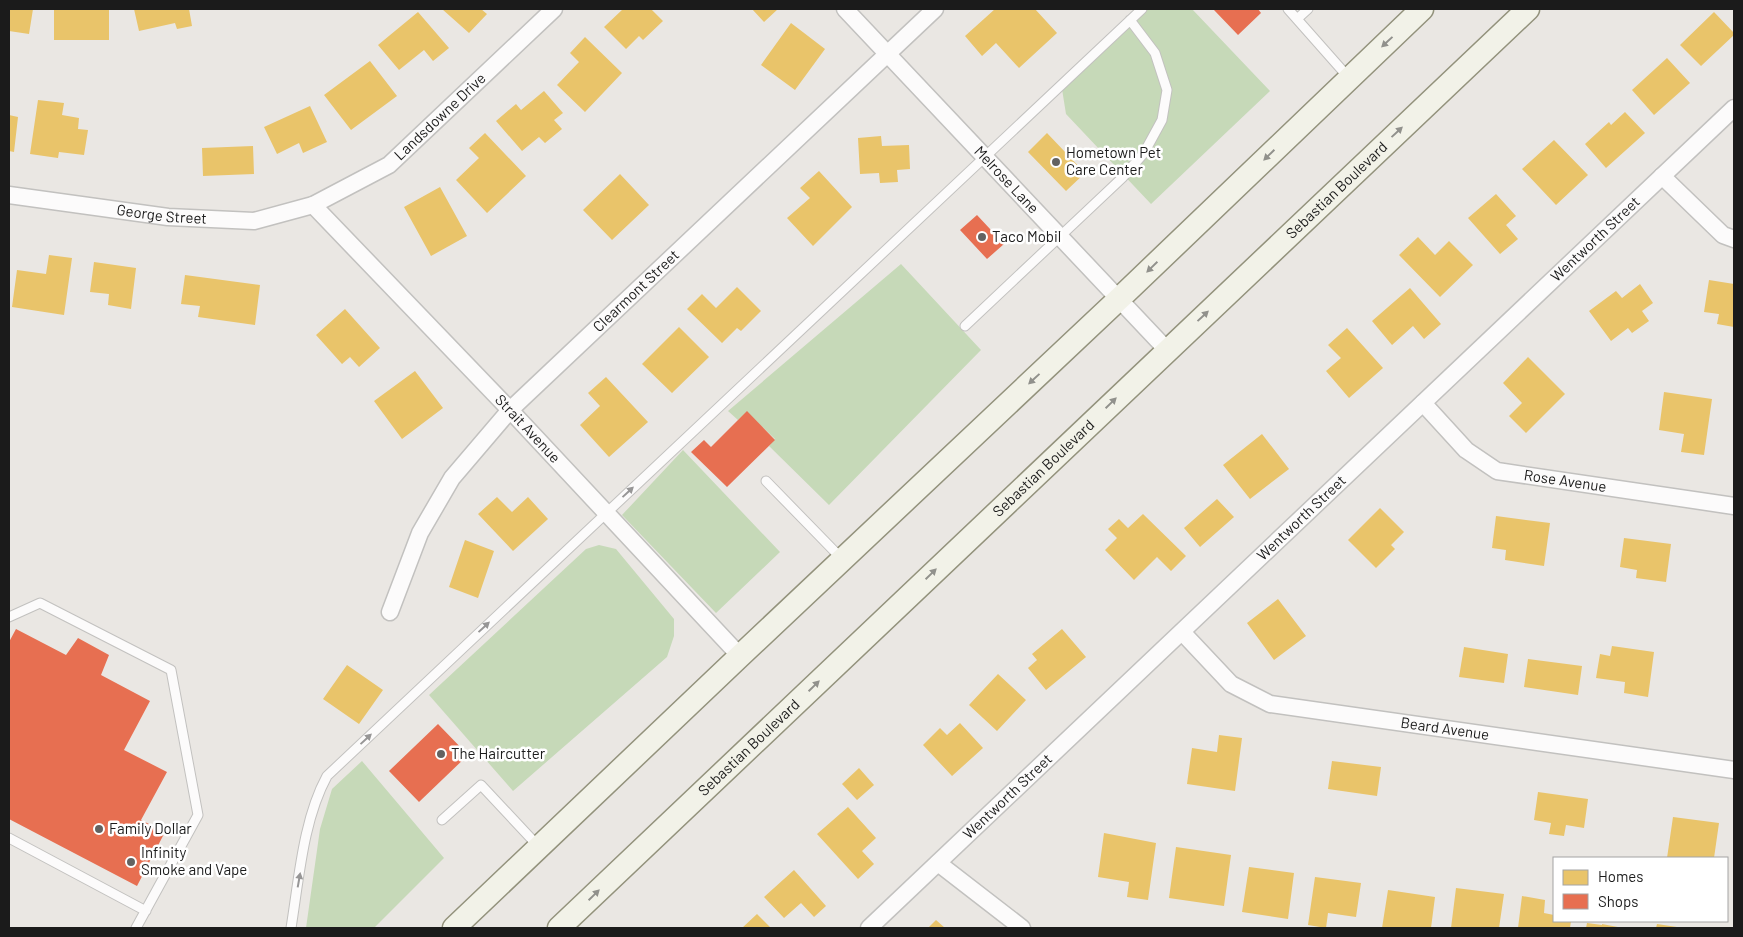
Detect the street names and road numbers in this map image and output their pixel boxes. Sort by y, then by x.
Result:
street label: Landsdowne Drive [390,69,489,163]
street label: Sebastian Boulevard [1282,137,1391,242]
street label: Melrose Lane [971,142,1043,217]
street label: Wentworth Street [1546,192,1643,285]
street label: George Street [116,200,207,227]
street label: Clearmont Street [589,245,682,335]
street label: Strait Avenue [492,390,565,466]
street label: Sebastian Boulevard [989,415,1097,520]
street label: Rose Avenue [1523,465,1608,495]
street label: Wentworth Street [1253,471,1349,564]
street label: Sebastian Boulevard [694,695,803,799]
street label: Beard Avenue [1400,713,1491,743]
street label: Wentworth Street [959,749,1055,842]

